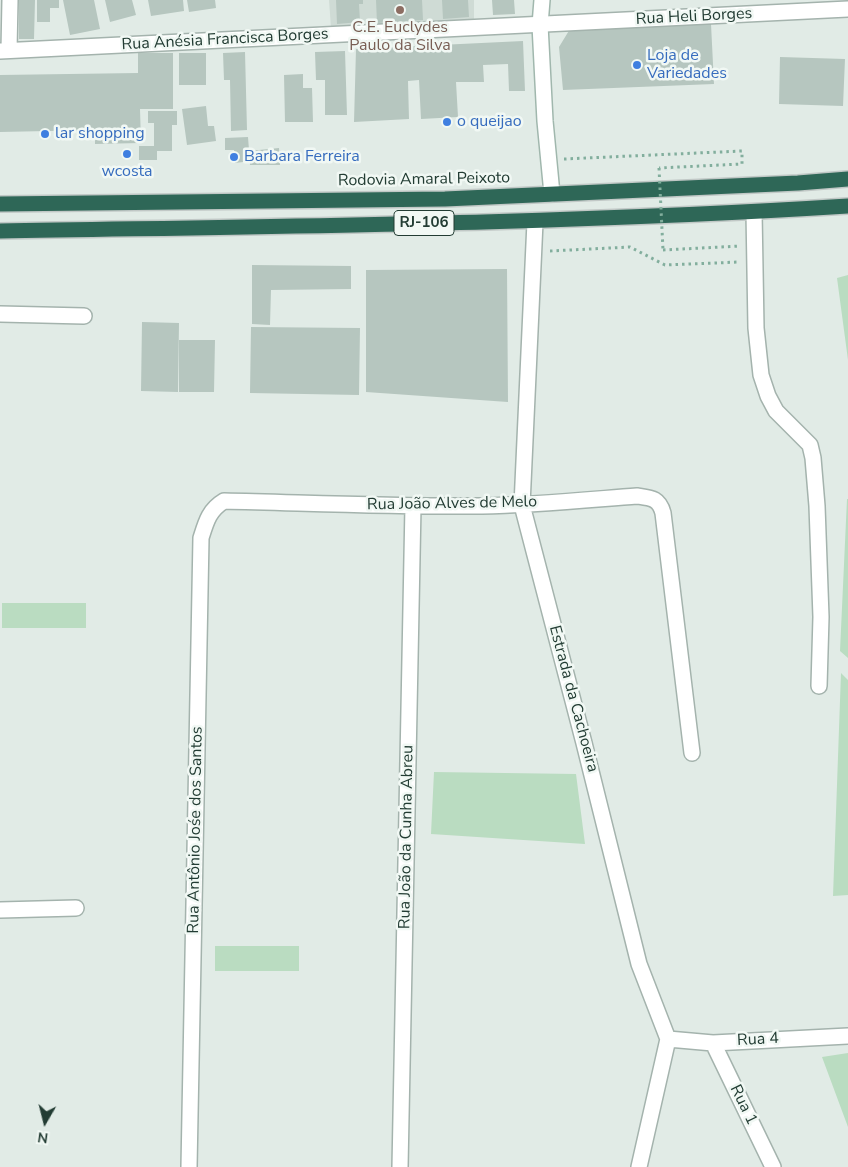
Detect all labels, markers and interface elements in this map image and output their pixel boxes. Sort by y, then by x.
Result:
marker: C.E. Euclydes Paulo da Silva [394,4,406,16]
street label: Rua Heli Borges [635,4,753,30]
place label: C.E. Euclydes Paulo da Silva [349,18,451,56]
street label: Rua Anésia Francisca Borges [121,25,329,55]
place label: Loja de Variedades [647,46,727,84]
marker: Loja de Variedades [631,59,643,71]
place label: o queijao [457,112,522,132]
marker: o queijao [441,116,453,128]
place label: lar shopping [55,124,145,144]
marker: lar shopping [39,128,51,140]
place label: Barbara Ferreira [244,147,360,167]
marker: wcosta [121,148,133,160]
marker: Barbara Ferreira [228,151,240,163]
place label: wcosta [101,162,153,182]
street label: Rodovia Amaral Peixoto [338,169,510,191]
road number: RJ-106 [394,210,454,236]
street label: Rua João Alves de Melo [367,493,537,515]
street label: Estrada da Cachoeira [544,624,602,774]
street label: Rua Antônio Jośe dos Santos [185,726,207,934]
street label: Rua João da Cunha Abreu [396,745,418,929]
street label: Rua 4 [737,1029,779,1051]
street label: Rua 1 [725,1082,761,1128]
north arrow [20,1097,70,1147]
text: N [36,1127,49,1147]

